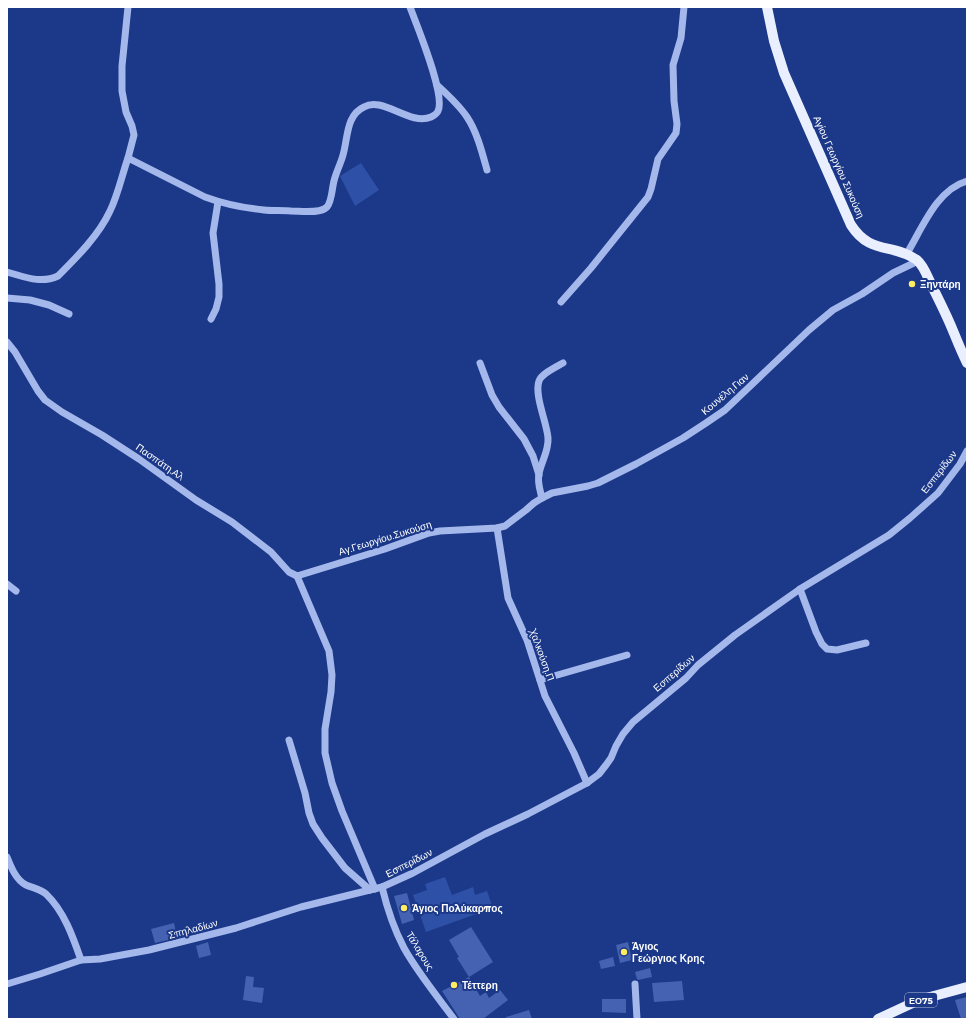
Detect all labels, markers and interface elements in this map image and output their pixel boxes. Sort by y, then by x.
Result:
street label: Αγίου Γεωργίου Συκούση [810,114,868,220]
place label: Ξηντάρη [920,278,961,291]
marker: Ξηντάρη [907,279,917,289]
street label: Κουνέλη.Γιαν [699,370,751,418]
street label: Πασπάτη.Αλ [133,441,187,484]
street label: Εσπερίδων [918,448,960,496]
street label: Αγ.Γεωργίου.Συκούση [337,518,433,558]
street label: Χαλκούση.Π [526,626,557,683]
street label: Εσπερίδων [651,651,697,695]
street label: Εσπερίδων [383,846,435,880]
place label: Άγιος Πολύκαρπος [412,902,503,915]
marker: Άγιος Πολύκαρπος [399,903,409,913]
street label: Σπηλαδίων [167,916,219,942]
street label: Τάλαρους [403,929,437,973]
place label: Άγιος Γεώργιος Κρης [632,940,705,965]
marker: Άγιος Γεώργιος Κρης [619,947,629,957]
place label: Τέττερη [462,979,498,992]
marker: Τέττερη [449,980,459,990]
road number: ΕΟ75 [905,993,937,1007]

